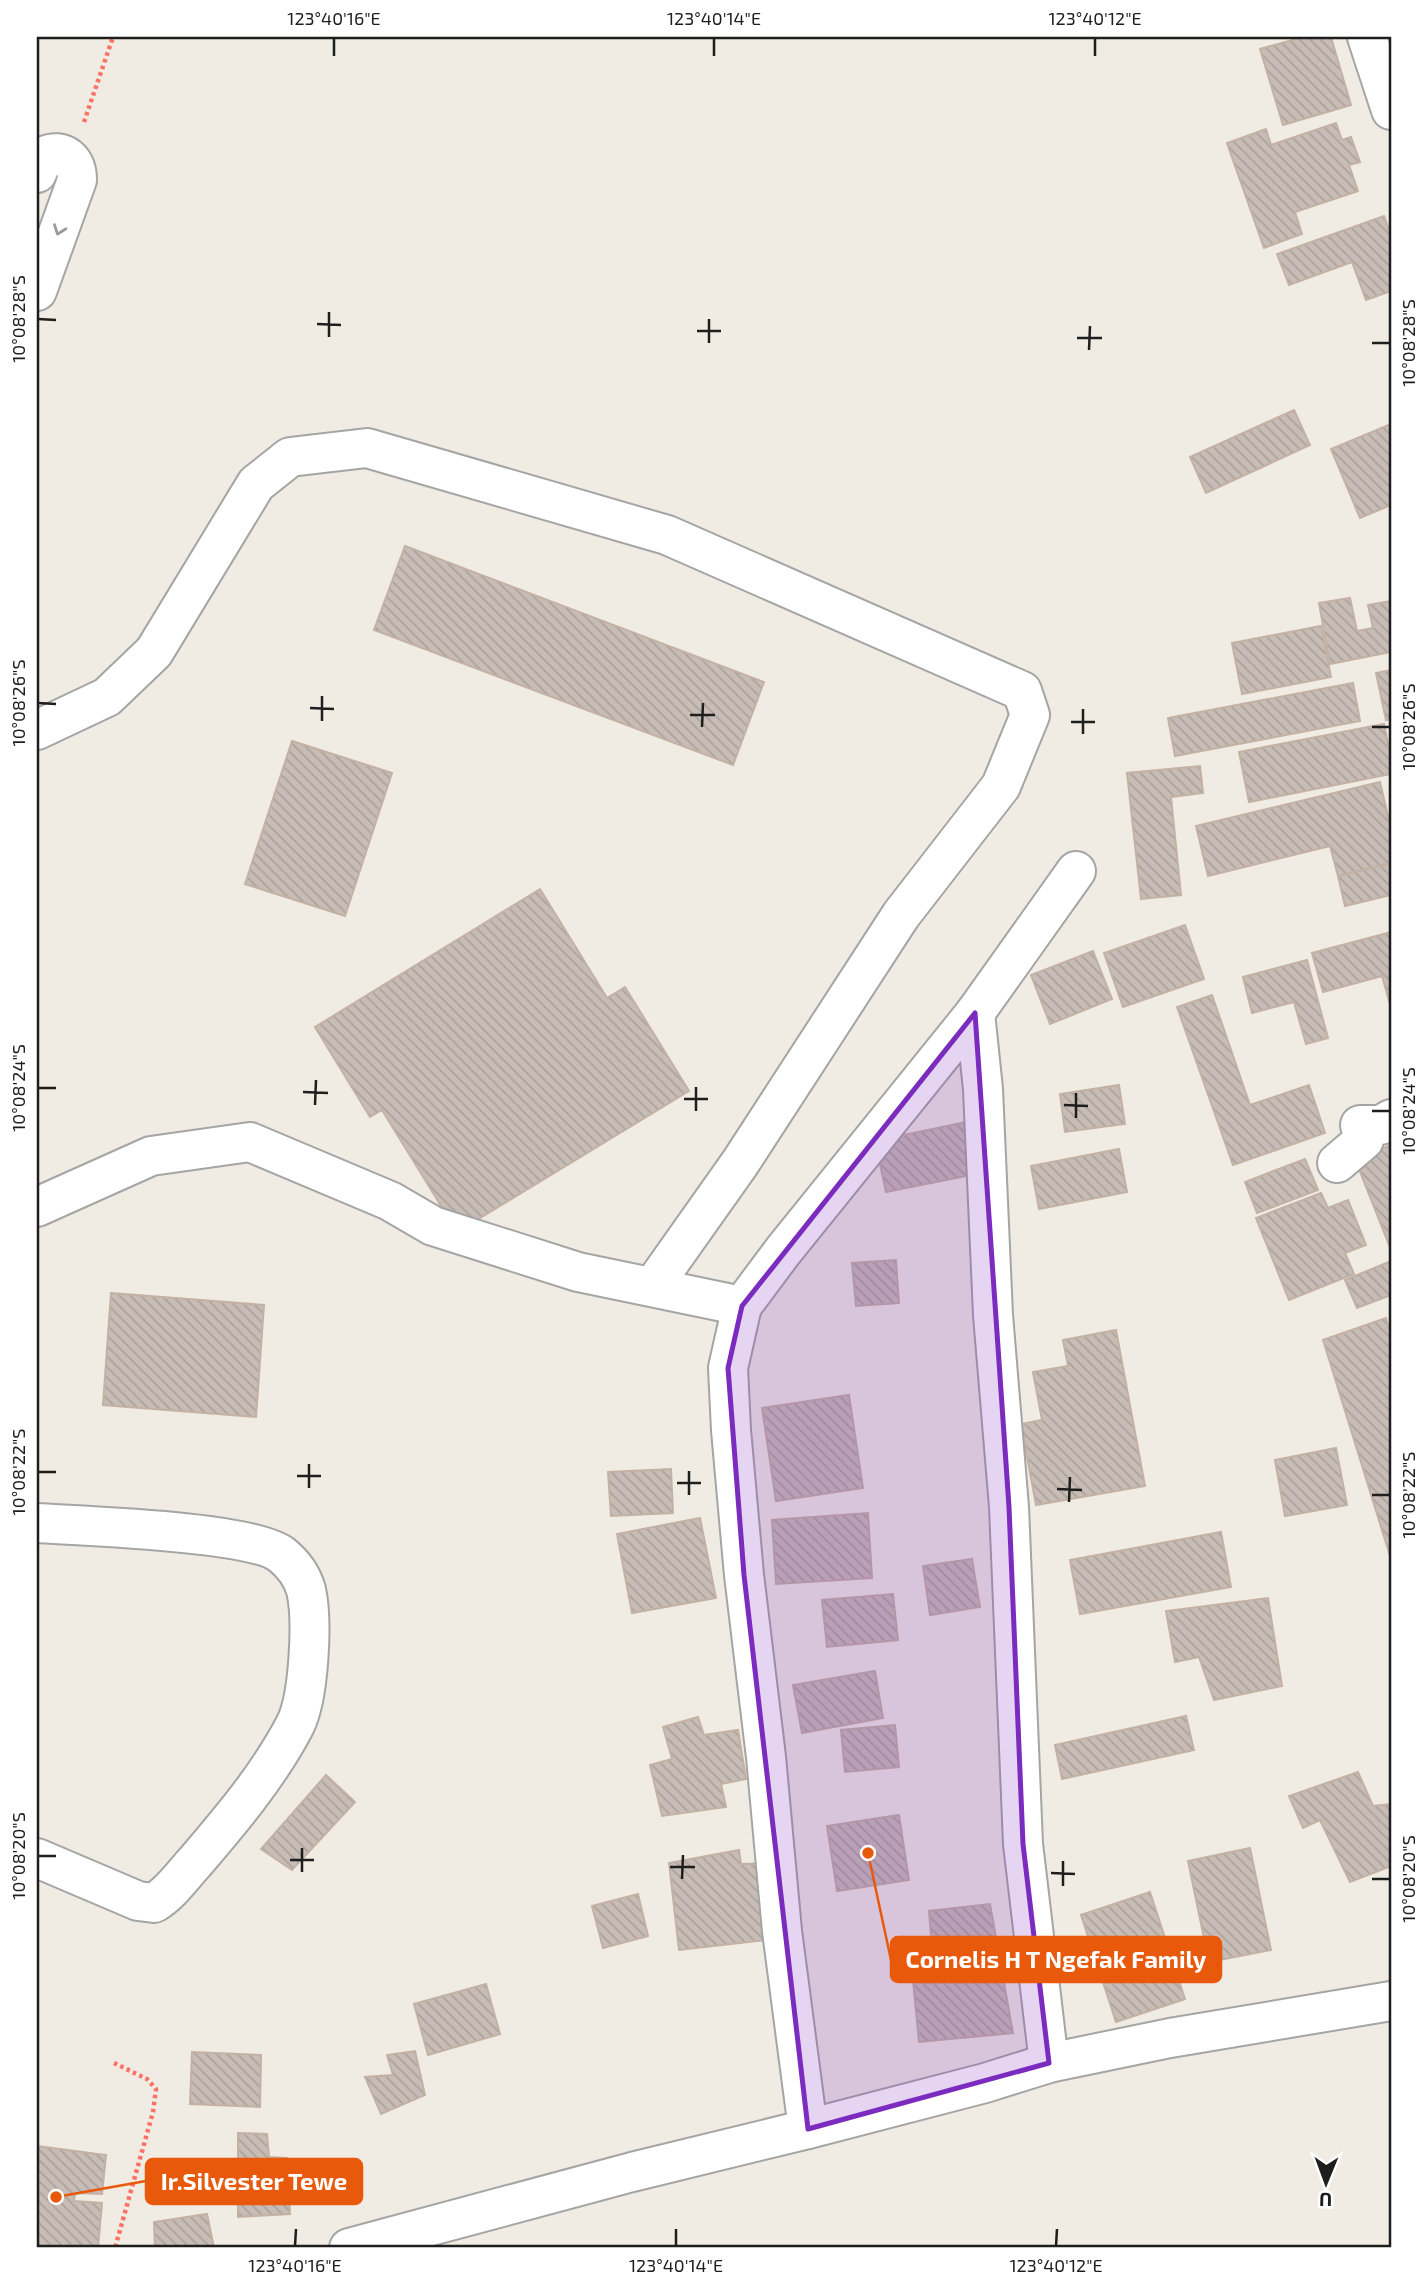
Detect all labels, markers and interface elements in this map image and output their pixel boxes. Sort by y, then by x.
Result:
text: 123°40'16"E [287,7,381,29]
text: 123°40'14"E [667,7,761,29]
text: 123°40'12"E [1048,7,1142,29]
one-way arrow [53,224,67,236]
text: 10°08'28"S [7,275,29,363]
text: 10°08'28"S [1397,299,1419,387]
text: 10°08'26"S [7,660,29,746]
text: 10°08'26"S [1397,684,1419,770]
text: 10°08'24"S [7,1044,29,1132]
text: 10°08'24"S [1397,1067,1419,1155]
text: 10°08'22"S [7,1429,29,1515]
text: 10°08'22"S [1397,1452,1419,1538]
text: 10°08'20"S [7,1812,29,1900]
text: 10°08'20"S [1397,1835,1419,1923]
callout: Cornelis H T Ngefak Family [891,1937,1221,1982]
text: Cornelis H T Ngefak Family [906,1944,1207,1973]
north arrow [1292,2148,1362,2218]
callout: Ir.Silvester Tewe [146,2159,362,2204]
text: Ir.Silvester Tewe [161,2166,347,2195]
text: U [1319,2189,1332,2212]
text: 123°40'16"E [248,2254,342,2276]
text: 123°40'14"E [629,2254,723,2276]
text: 123°40'12"E [1009,2254,1103,2276]

